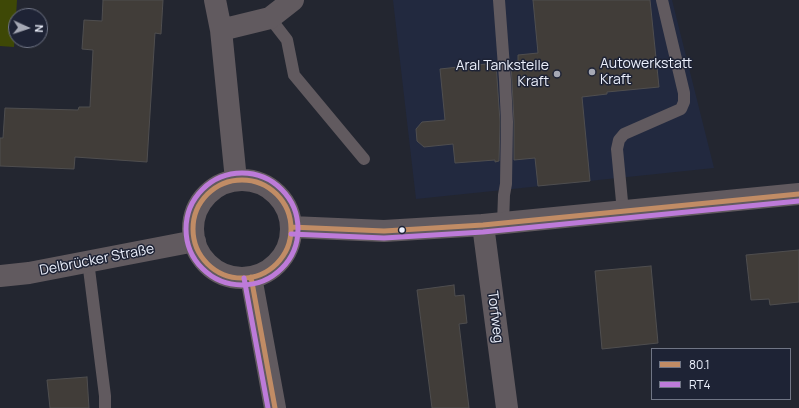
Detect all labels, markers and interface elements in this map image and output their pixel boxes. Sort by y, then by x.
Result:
north arrow [8,8,48,48]
text: N [32,24,47,33]
place label: Autowerkstatt Kraft [600,56,692,88]
place label: Aral Tankstelle Kraft [456,58,549,90]
marker: Autowerkstatt Kraft [587,67,597,77]
marker: Aral Tankstelle Kraft [552,69,562,79]
unlabelled marker [397,225,407,235]
street label: Delbrücker Straße [38,241,156,279]
street label: Torfweg [483,290,507,344]
legend [651,348,791,400]
text: 80.1 [689,356,710,373]
text: RT4 [689,376,711,393]

